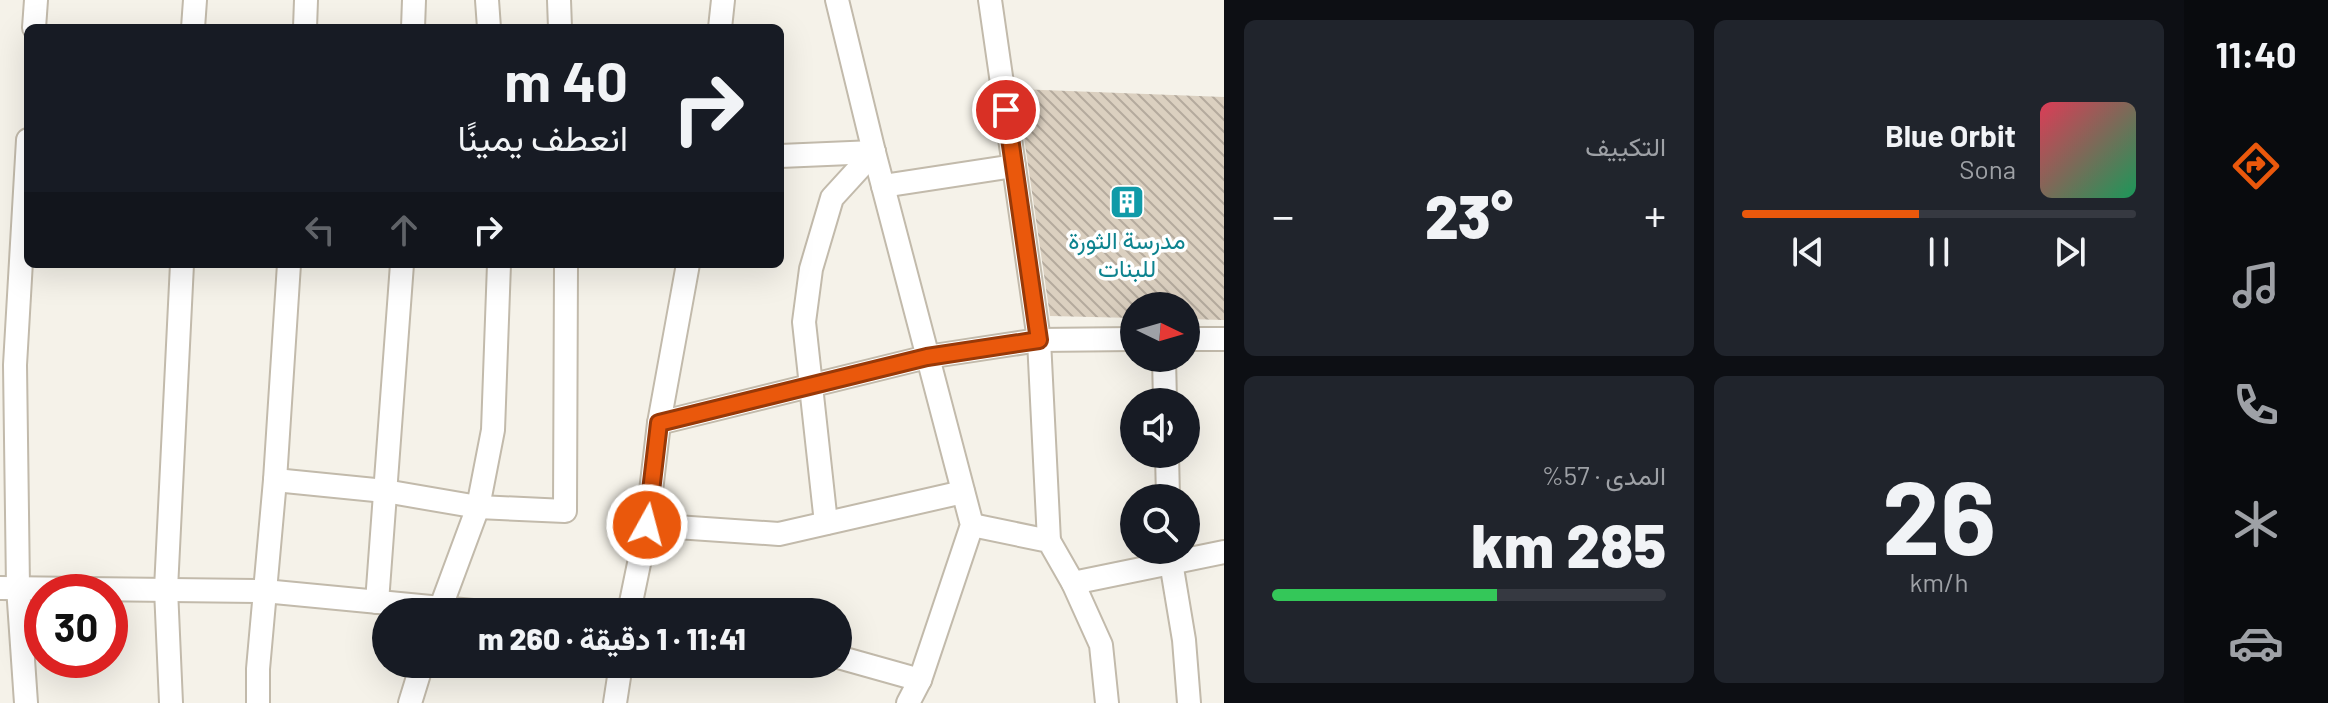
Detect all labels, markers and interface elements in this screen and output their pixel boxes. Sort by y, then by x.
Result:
text: 11:40 [2215,32,2297,75]
text: 40 m [504,46,628,113]
icon: right [656,56,760,160]
pin [972,76,1040,144]
icon: arrive [984,88,1028,132]
text: انعطف يمينًا [457,115,628,158]
text: Blue Orbit [1885,117,2016,153]
text: التكييف [1585,130,1666,161]
icon: directions [2228,138,2284,194]
text: Sona [1959,153,2016,184]
text: 23° [1425,179,1513,251]
building icon: مدرسة الثورة للبنات [1108,183,1146,221]
text: − [1272,188,1294,241]
text: + [1644,188,1666,241]
icon: left [298,208,342,252]
icon: ahead [382,208,426,252]
icon: right [466,208,510,252]
place label: مدرسة الثورة للبنات [1068,225,1186,283]
icon: previous [1786,230,1830,274]
icon: pause [1917,230,1961,274]
icon: next [2048,230,2092,274]
icon: music [2228,257,2284,313]
north arrow [1120,292,1200,372]
map controls [1120,292,1200,564]
icon: phone [2228,377,2284,433]
button: sound [1120,388,1200,468]
text: 26 [1882,451,1996,576]
text: المدى · 57% [1542,459,1666,490]
position arrow [605,483,689,567]
button: search [1120,484,1200,564]
icon: climate [2228,496,2284,552]
text: 285 km [1471,508,1666,580]
text: km/h [1910,566,1968,597]
speed limit sign: 30 [24,574,128,678]
icon: car [2228,615,2284,671]
text: 11:41 · 1 دقيقة · 260 m [478,620,746,656]

